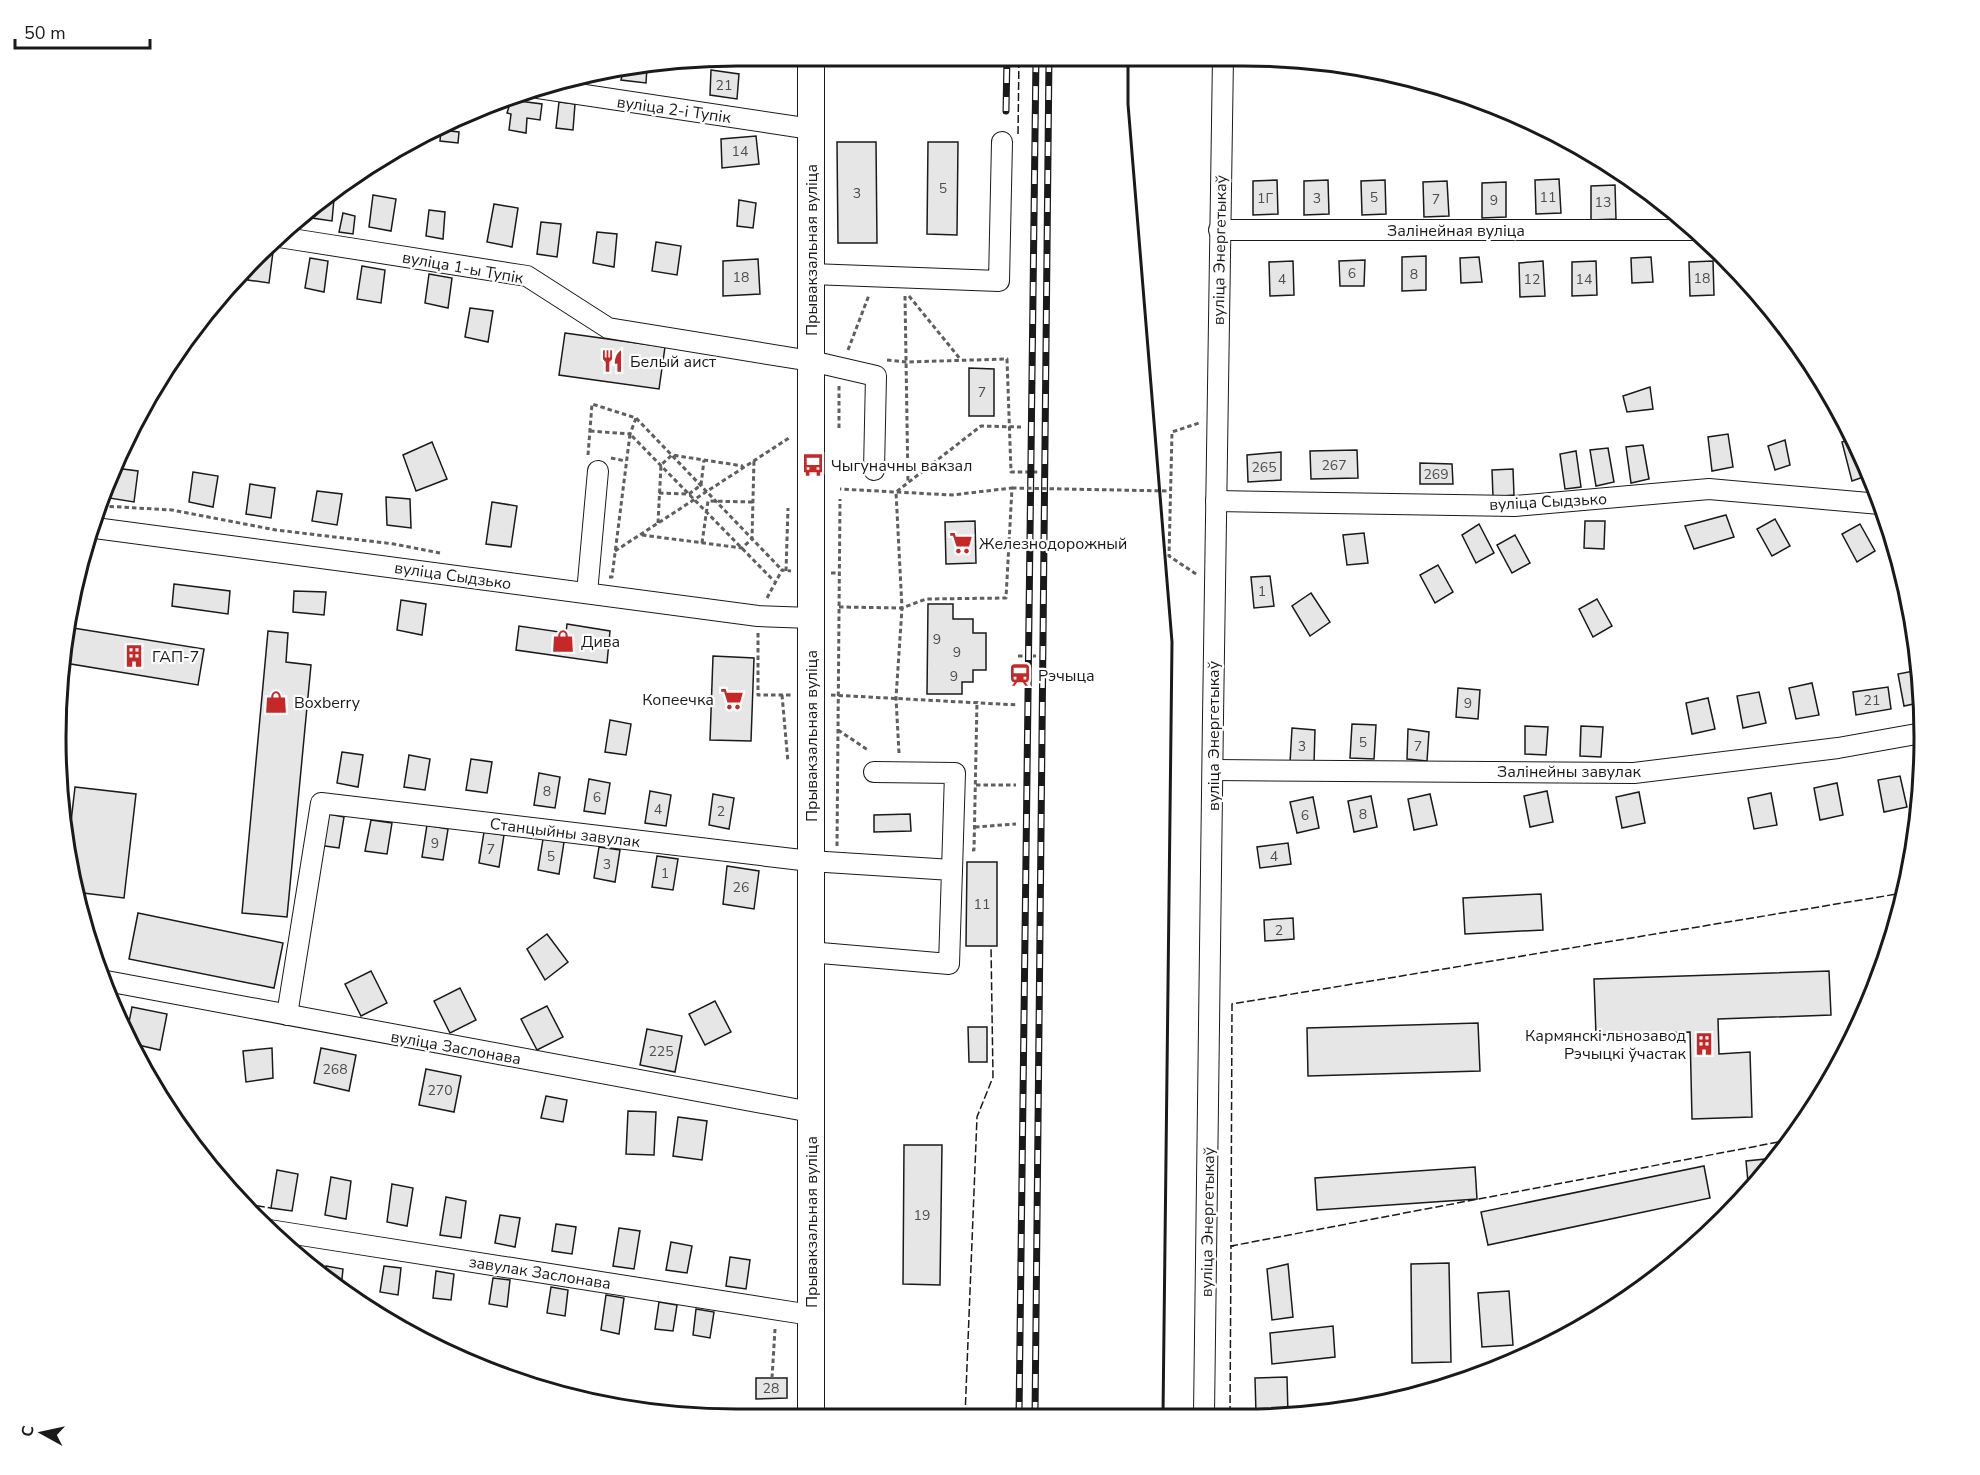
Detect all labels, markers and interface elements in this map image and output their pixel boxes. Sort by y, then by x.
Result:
scale bar [15,12,150,50]
text: 50 m [24,21,66,45]
house number: 21 [716,76,732,95]
street label: вуліца 2-і Тупік [615,91,733,129]
house number: 14 [732,142,748,161]
street label: Прывакзальная вуліца [801,164,823,336]
street label: вуліца Энергетыкаў [1208,174,1232,325]
house number: 5 [939,179,947,198]
house number: 3 [853,184,861,203]
house number: 5 [1370,188,1378,207]
house number: 11 [1540,188,1556,207]
house number: 1Г [1257,189,1273,208]
house number: 3 [1313,189,1321,208]
house number: 7 [1432,190,1440,209]
house number: 9 [1490,191,1498,210]
house number: 13 [1595,193,1611,212]
street label: Залінейная вуліца [1387,220,1525,242]
street label: вуліца 1-ы Тупік [401,246,526,290]
house number: 6 [1348,264,1356,283]
house number: 8 [1410,265,1418,284]
house number: 18 [733,268,749,287]
house number: 18 [1694,269,1710,288]
house number: 4 [1278,270,1286,289]
house number: 12 [1524,270,1540,289]
house number: 14 [1576,270,1592,289]
restaurant icon: Белый аист [599,348,625,374]
place label: Белый аист [630,351,717,373]
house number: 7 [978,383,986,402]
bus stop icon: Чыгуначны вакзал [800,452,826,478]
place label: Чыгуначны вакзал [831,455,972,477]
house number: 267 [1321,456,1347,475]
house number: 265 [1251,458,1277,477]
house number: 269 [1423,465,1449,484]
street label: вуліца Сыдзько [1489,488,1608,516]
supermarket icon: Железнодорожный [948,530,974,556]
place label: Железнодорожный [979,533,1127,555]
street label: вуліца Сыдзько [393,557,513,595]
house number: 1 [1258,582,1266,601]
shop icon: Дива [550,628,576,654]
house number: 9 [933,630,941,649]
place label: Дива [581,631,620,653]
building icon: ГАП-7 [121,643,147,669]
house number: 9 [953,643,961,662]
place label: ГАП-7 [152,646,199,668]
street label: Прывакзальная вуліца [801,650,823,822]
street label: вуліца Энергетыкаў [1203,660,1225,811]
station icon: Рэчыца [1007,662,1033,688]
place label: Рэчыца [1038,665,1095,687]
house number: 9 [950,667,958,686]
supermarket icon: Копеечка [719,686,745,712]
shop icon: Boxberry [263,689,289,715]
place label: Копеечка [642,689,714,711]
house number: 21 [1864,691,1880,710]
place label: Boxberry [294,692,361,714]
house number: 9 [1464,694,1472,713]
house number: 5 [1359,733,1367,752]
house number: 3 [1298,737,1306,756]
house number: 7 [1414,737,1422,756]
street label: Залінейны завулак [1497,761,1642,783]
house number: 8 [543,782,551,801]
house number: 6 [593,788,601,807]
house number: 4 [654,800,662,819]
house number: 2 [717,802,725,821]
house number: 8 [1359,805,1367,824]
house number: 6 [1301,806,1309,825]
street label: Станцыйны завулак [489,813,642,853]
house number: 9 [431,834,439,853]
house number: 7 [487,840,495,859]
house number: 5 [547,847,555,866]
house number: 4 [1270,847,1278,866]
house number: 3 [603,855,611,874]
house number: 1 [661,864,669,883]
house number: 26 [733,878,749,897]
house number: 11 [974,895,990,914]
house number: 2 [1275,921,1283,940]
place label: Кармянскі льнозавод Рэчыцкі ўчастак [1525,1025,1687,1065]
street label: вуліца Заслонава [389,1026,523,1070]
building icon: Кармянскі льнозавод Рэчыцкі ўчастак [1691,1031,1717,1057]
house number: 225 [648,1042,674,1061]
house number: 268 [322,1060,348,1079]
house number: 270 [427,1081,453,1100]
street label: Прывакзальная вуліца [801,1136,823,1308]
street label: вуліца Энергетыкаў [1196,1146,1220,1297]
house number: 19 [914,1206,930,1225]
street label: завулак Заслонава [467,1251,613,1295]
house number: 28 [763,1379,779,1398]
north arrow [12,1403,72,1463]
text: С [16,1424,40,1438]

